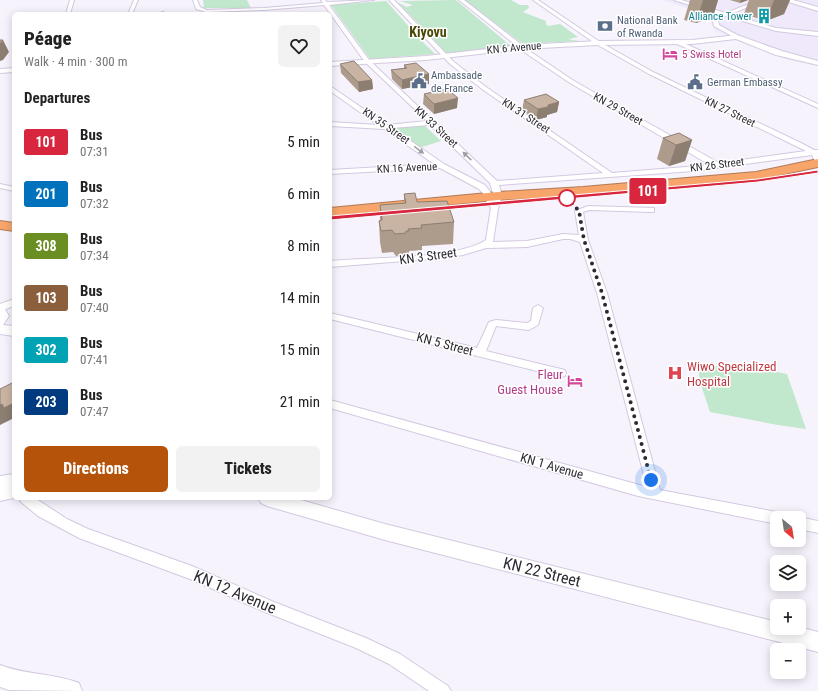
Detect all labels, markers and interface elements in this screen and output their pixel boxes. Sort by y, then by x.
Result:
building icon: Alliance Tower [755,7,773,25]
place label: Alliance Tower [689,10,753,23]
place label: National Bank of Rwanda [617,14,678,40]
bank icon: National Bank of Rwanda [596,17,614,35]
district label: Kiyovu [409,24,447,40]
button: heart [278,25,320,67]
text: Péage [24,27,72,50]
street label: KN 6 Avenue [486,39,542,57]
hotel icon: 5 Swiss Hotel [661,45,679,63]
place label: 5 Swiss Hotel [682,48,741,61]
text: Walk · 4 min · 300 m [24,54,128,69]
place label: Ambassade de France [431,69,482,95]
public building icon: Ambassade de France [410,72,428,90]
public building icon: German Embassy [686,73,704,91]
place label: German Embassy [707,76,783,89]
text: Departures [24,89,90,107]
street label: KN 29 Street [591,90,645,128]
street label: KN 27 Street [703,94,757,130]
street label: KN 31 Street [500,96,552,136]
street label: KN 33 Street [412,104,460,150]
street label: KN 35 Street [360,105,412,147]
text: Bus [80,126,103,144]
text: 5 min [287,133,320,151]
text: 101 [35,134,57,150]
text: 07:31 [80,144,109,159]
one-way arrow [414,146,425,154]
one-way arrow [462,151,472,161]
street label: KN 26 Street [689,155,745,175]
street label: KN 16 Avenue [376,160,438,176]
text: Bus [80,178,103,196]
line badge: 101 [625,178,671,204]
text: 101 [637,183,659,199]
text: 6 min [287,185,320,203]
text: 201 [35,186,57,202]
unlabelled marker [558,189,576,207]
text: 07:32 [80,196,109,211]
text: Bus [80,230,103,248]
text: 8 min [287,237,320,255]
text: 308 [35,238,57,254]
street label: KN 3 Street [398,245,458,267]
text: 07:34 [80,248,109,263]
text: Bus [80,282,103,300]
text: 14 min [280,289,320,307]
text: 103 [35,290,57,306]
text: 07:40 [80,300,109,315]
street label: KN 5 Street [415,329,475,359]
text: Bus [80,334,103,352]
text: 15 min [280,341,320,359]
text: 302 [35,342,57,358]
text: 07:41 [80,352,109,367]
place label: Wiwo Specialized Hospital [687,359,776,389]
hospital icon: Wiwo Specialized Hospital [666,364,684,382]
place label: Fleur Guest House [497,367,563,397]
hotel icon: Fleur Guest House [566,372,584,390]
text: Bus [80,386,103,404]
text: 21 min [280,393,320,411]
text: 203 [35,394,57,410]
text: 07:47 [80,404,109,419]
button: Directions [24,446,168,492]
button: Tickets [176,446,320,492]
street label: KN 1 Avenue [519,450,585,482]
your location [641,470,661,490]
north arrow [770,511,806,547]
map controls [770,511,806,679]
street label: KN 22 Street [501,553,583,591]
button: layers [770,555,806,591]
street label: KN 12 Avenue [191,566,279,618]
button: + [770,599,806,635]
button: − [770,643,806,679]

